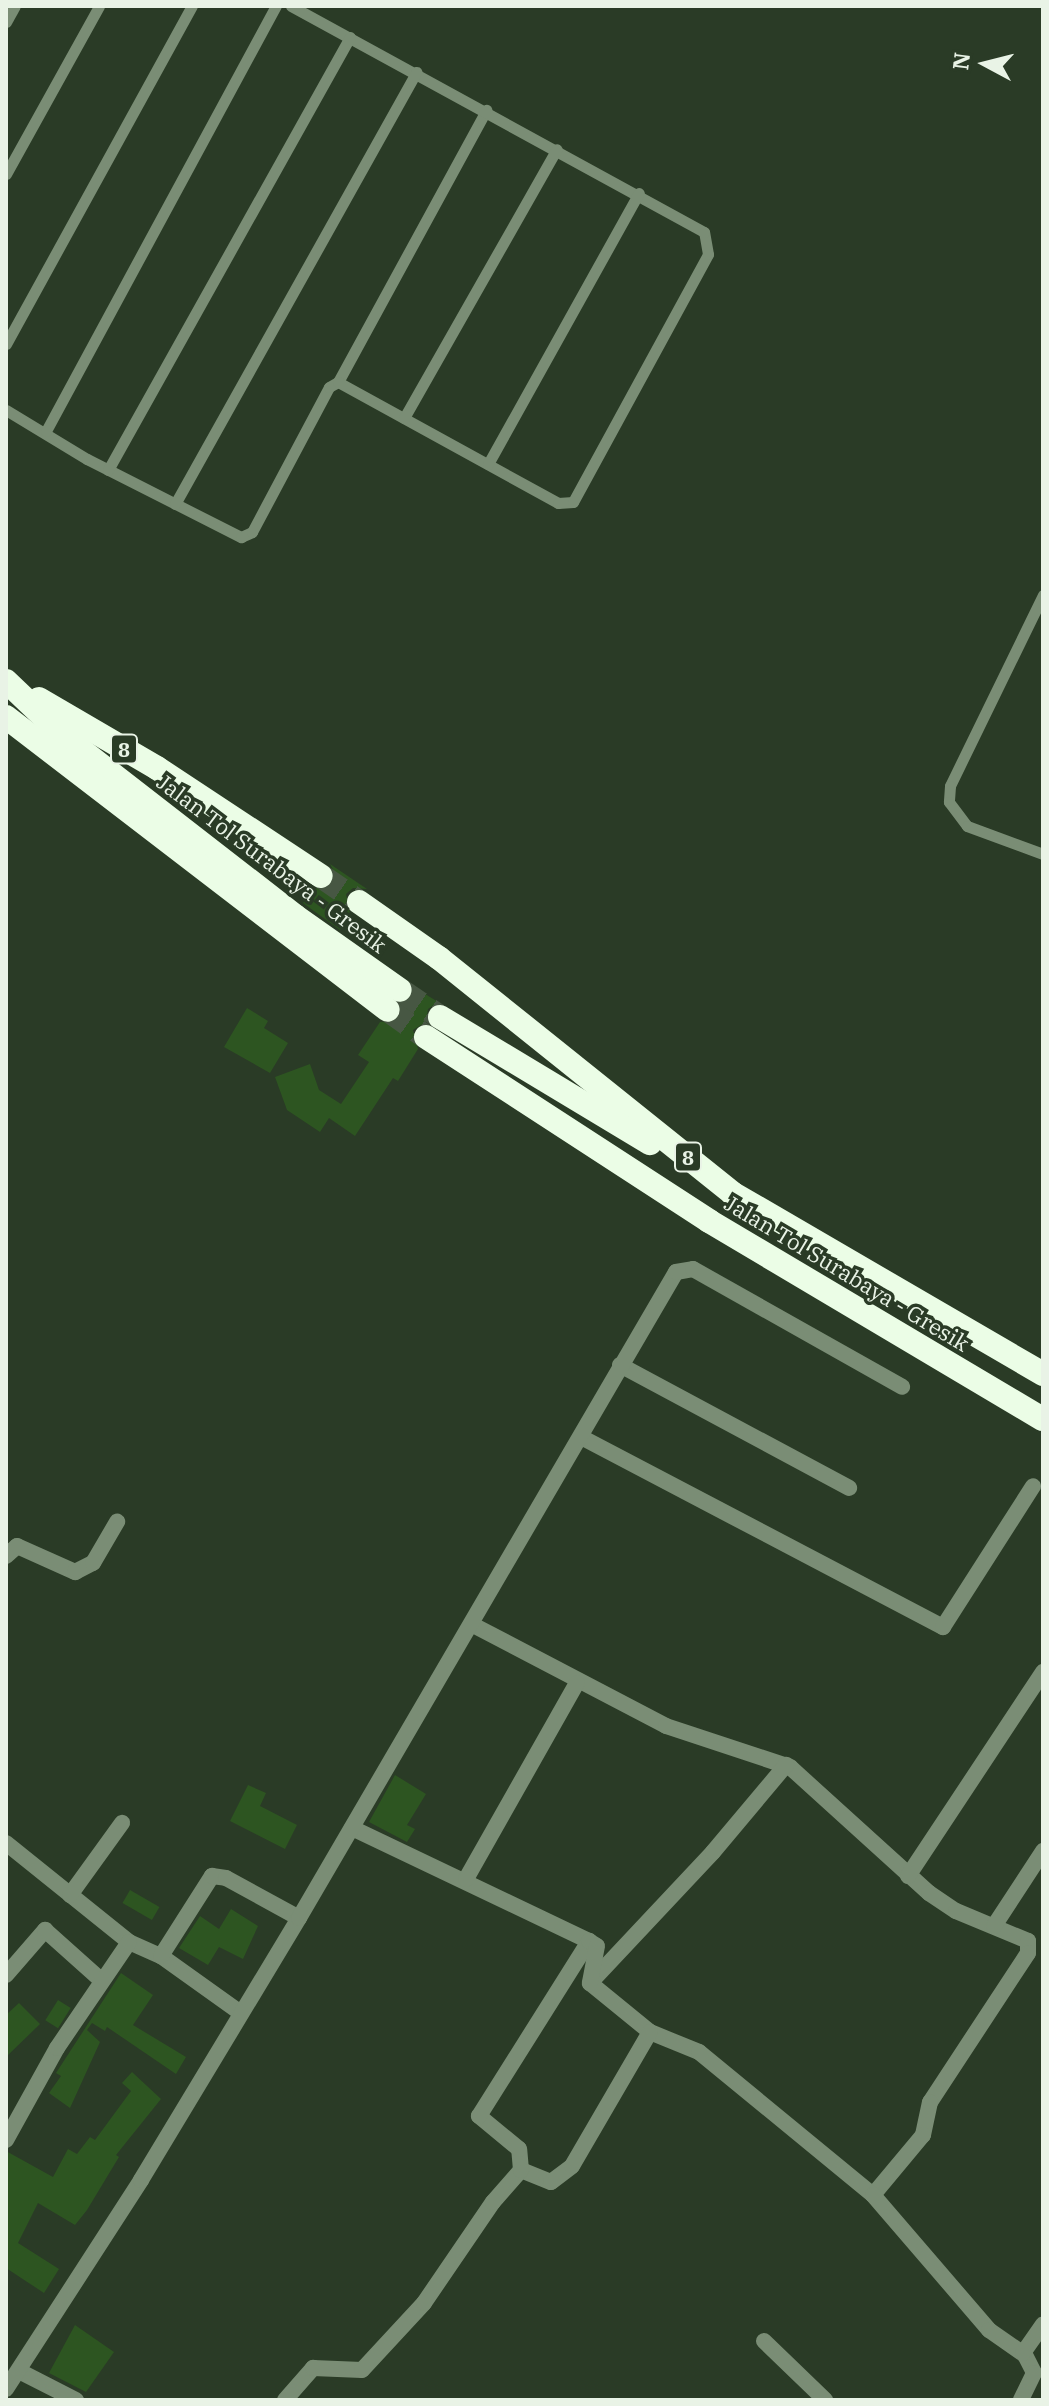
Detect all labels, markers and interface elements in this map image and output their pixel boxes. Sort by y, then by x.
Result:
north arrow [945,24,1025,104]
text: N [945,51,976,71]
road number: 8 [110,733,138,765]
street label: Jalan Tol Surabaya - Gresik [152,768,392,958]
road number: 8 [674,1141,702,1173]
street label: Jalan Tol Surabaya - Gresik [720,1189,974,1357]

